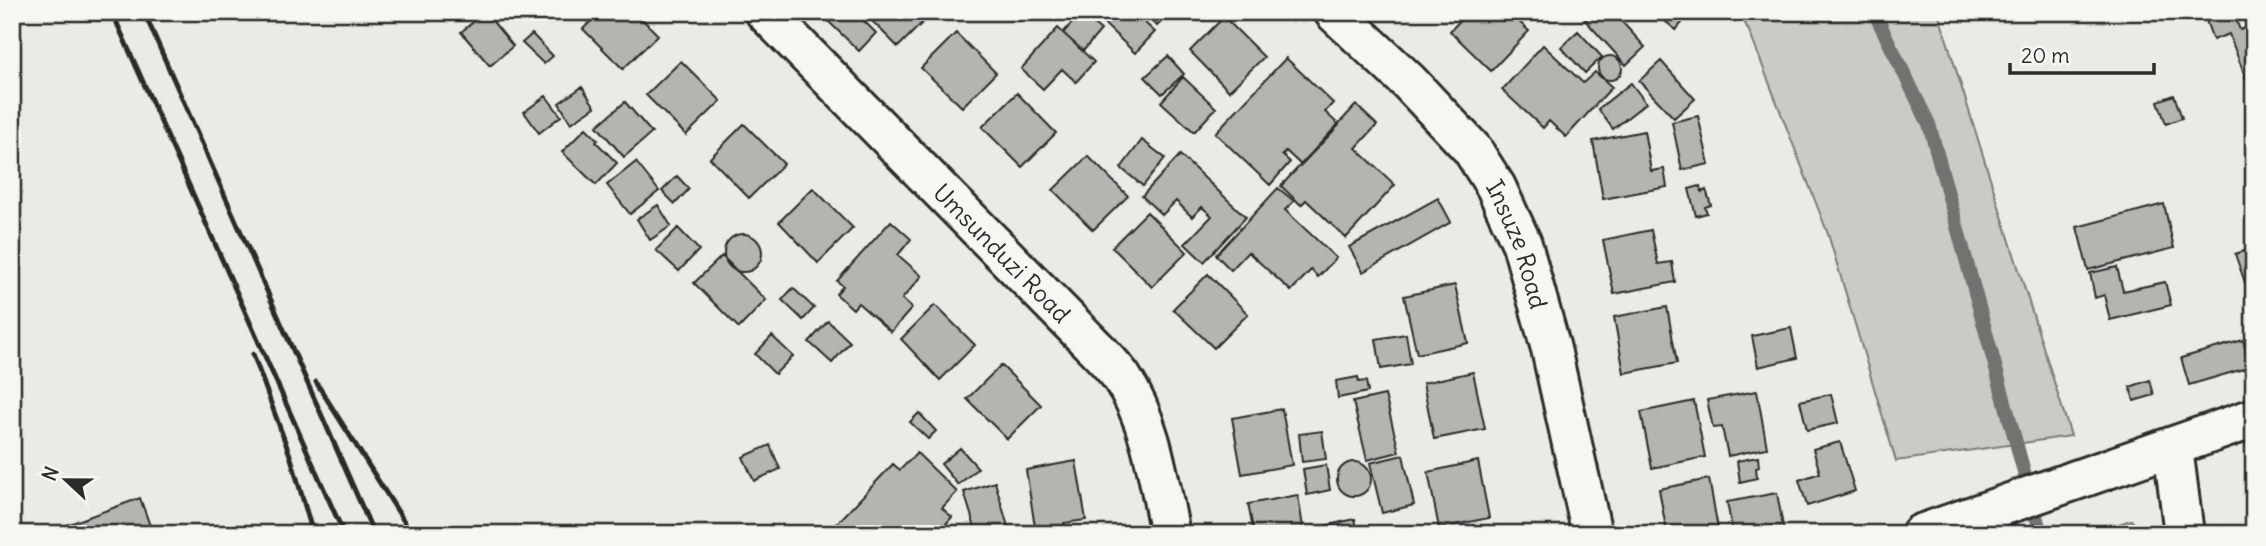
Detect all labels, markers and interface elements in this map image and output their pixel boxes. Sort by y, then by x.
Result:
scale bar [2010,32,2154,76]
text: 20 m [2021,42,2070,69]
street label: Insuze Road [1480,174,1554,312]
street label: Umsunduzi Road [927,177,1077,329]
north arrow [32,444,102,514]
text: N [37,463,64,484]

